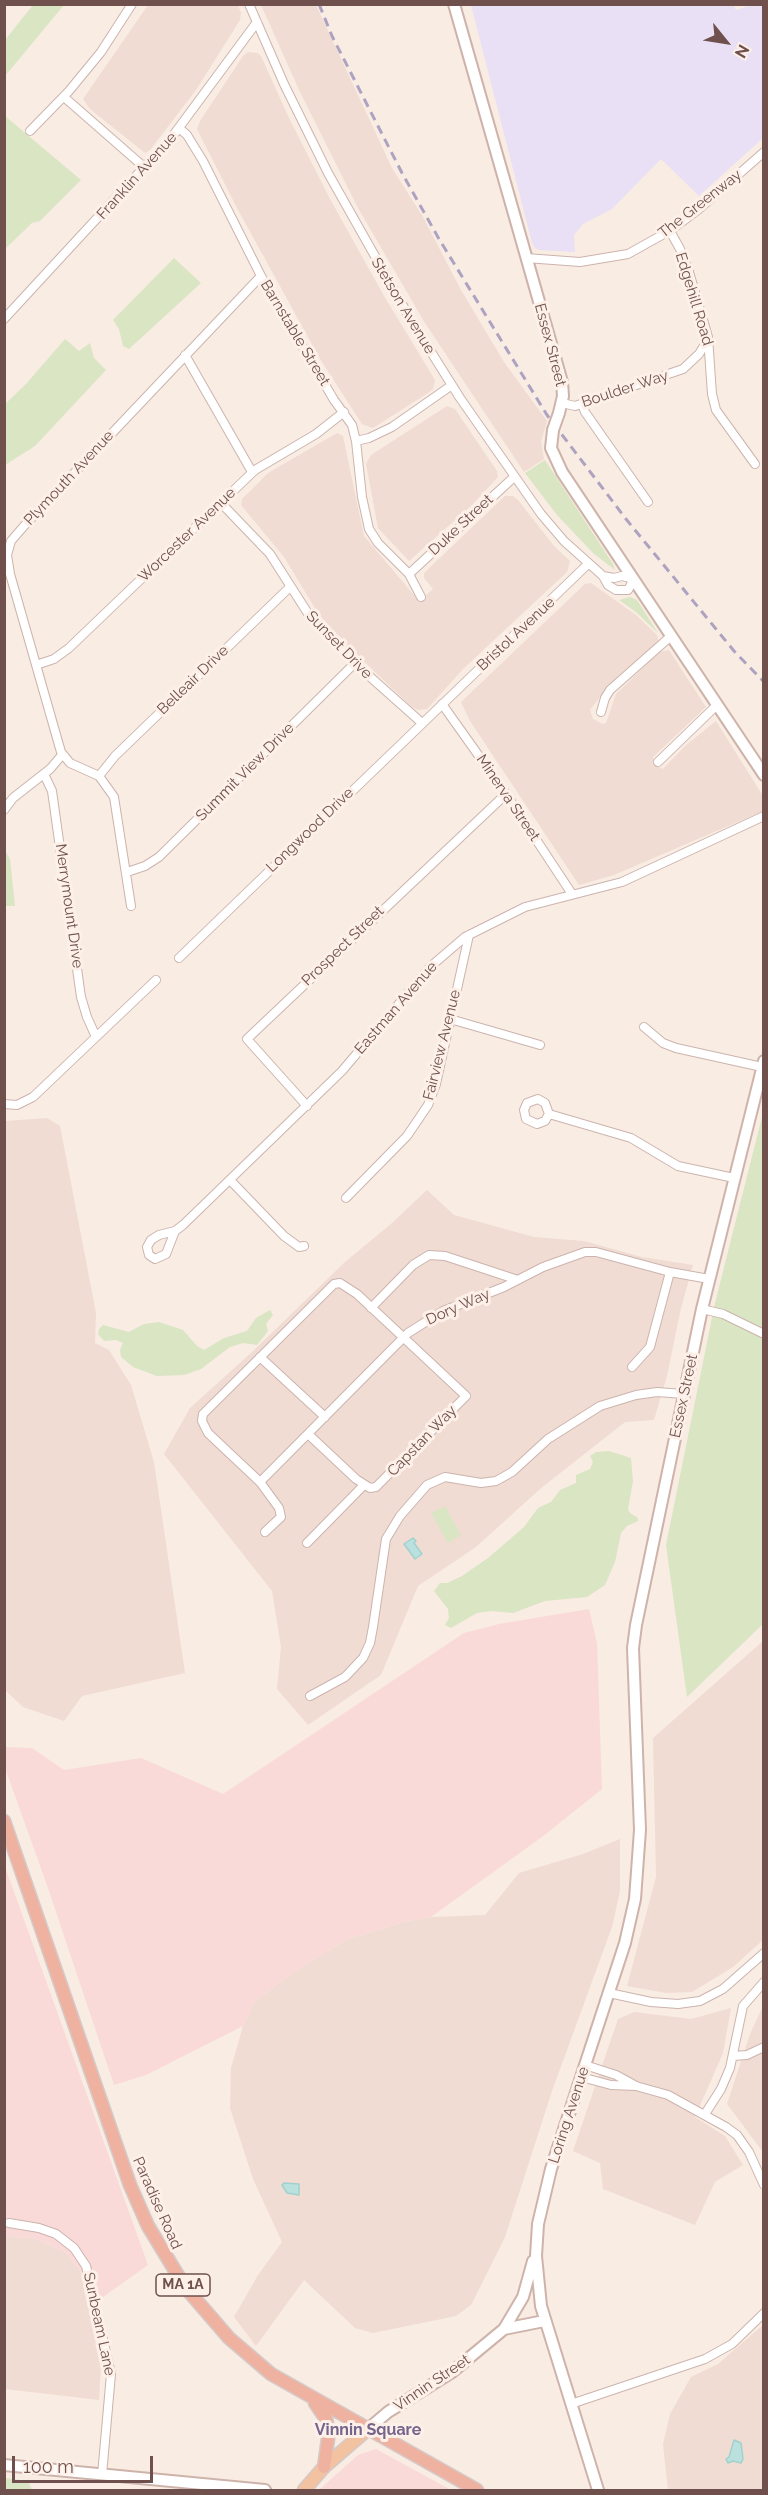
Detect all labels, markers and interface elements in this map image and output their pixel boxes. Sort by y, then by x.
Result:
north arrow [696,12,756,72]
text: N [731,41,753,61]
street label: Franklin Avenue [93,129,181,223]
street label: The Greenway [655,166,745,242]
street label: Edgehill Road [671,250,717,348]
street label: Stetson Avenue [367,255,439,357]
street label: Barnstable Street [256,277,334,389]
street label: Essex Street [530,302,570,388]
street label: Boulder Way [579,367,671,411]
street label: Plymouth Avenue [20,427,118,529]
street label: Worcester Avenue [135,484,239,586]
street label: Duke Street [425,491,497,559]
street label: Bristol Avenue [473,593,559,675]
street label: Sunset Drive [302,607,376,683]
street label: Belleair Drive [154,642,232,718]
street label: Summit View Drive [192,719,298,825]
street label: Minerva Street [472,751,544,845]
street label: Longwood Drive [263,784,357,876]
street label: Merrymount Drive [51,843,87,969]
street label: Prospect Street [298,902,388,990]
street label: Eastman Avenue [351,958,441,1058]
street label: Fairview Avenue [420,988,464,1102]
street label: Dory Way [423,1285,493,1329]
street label: Essex Street [666,1353,702,1439]
street label: Capstan Way [384,1402,460,1480]
street label: Loring Avenue [545,2064,593,2166]
street label: Paradise Road [129,2154,185,2252]
street label: Sunbeam Lane [79,2271,119,2377]
road number: MA 1A [156,2274,210,2296]
street label: Vinnin Street [390,2351,474,2415]
district label: Vinnin Square [315,2420,421,2440]
scale bar [15,2444,156,2482]
text: 100 m [23,2456,74,2477]

